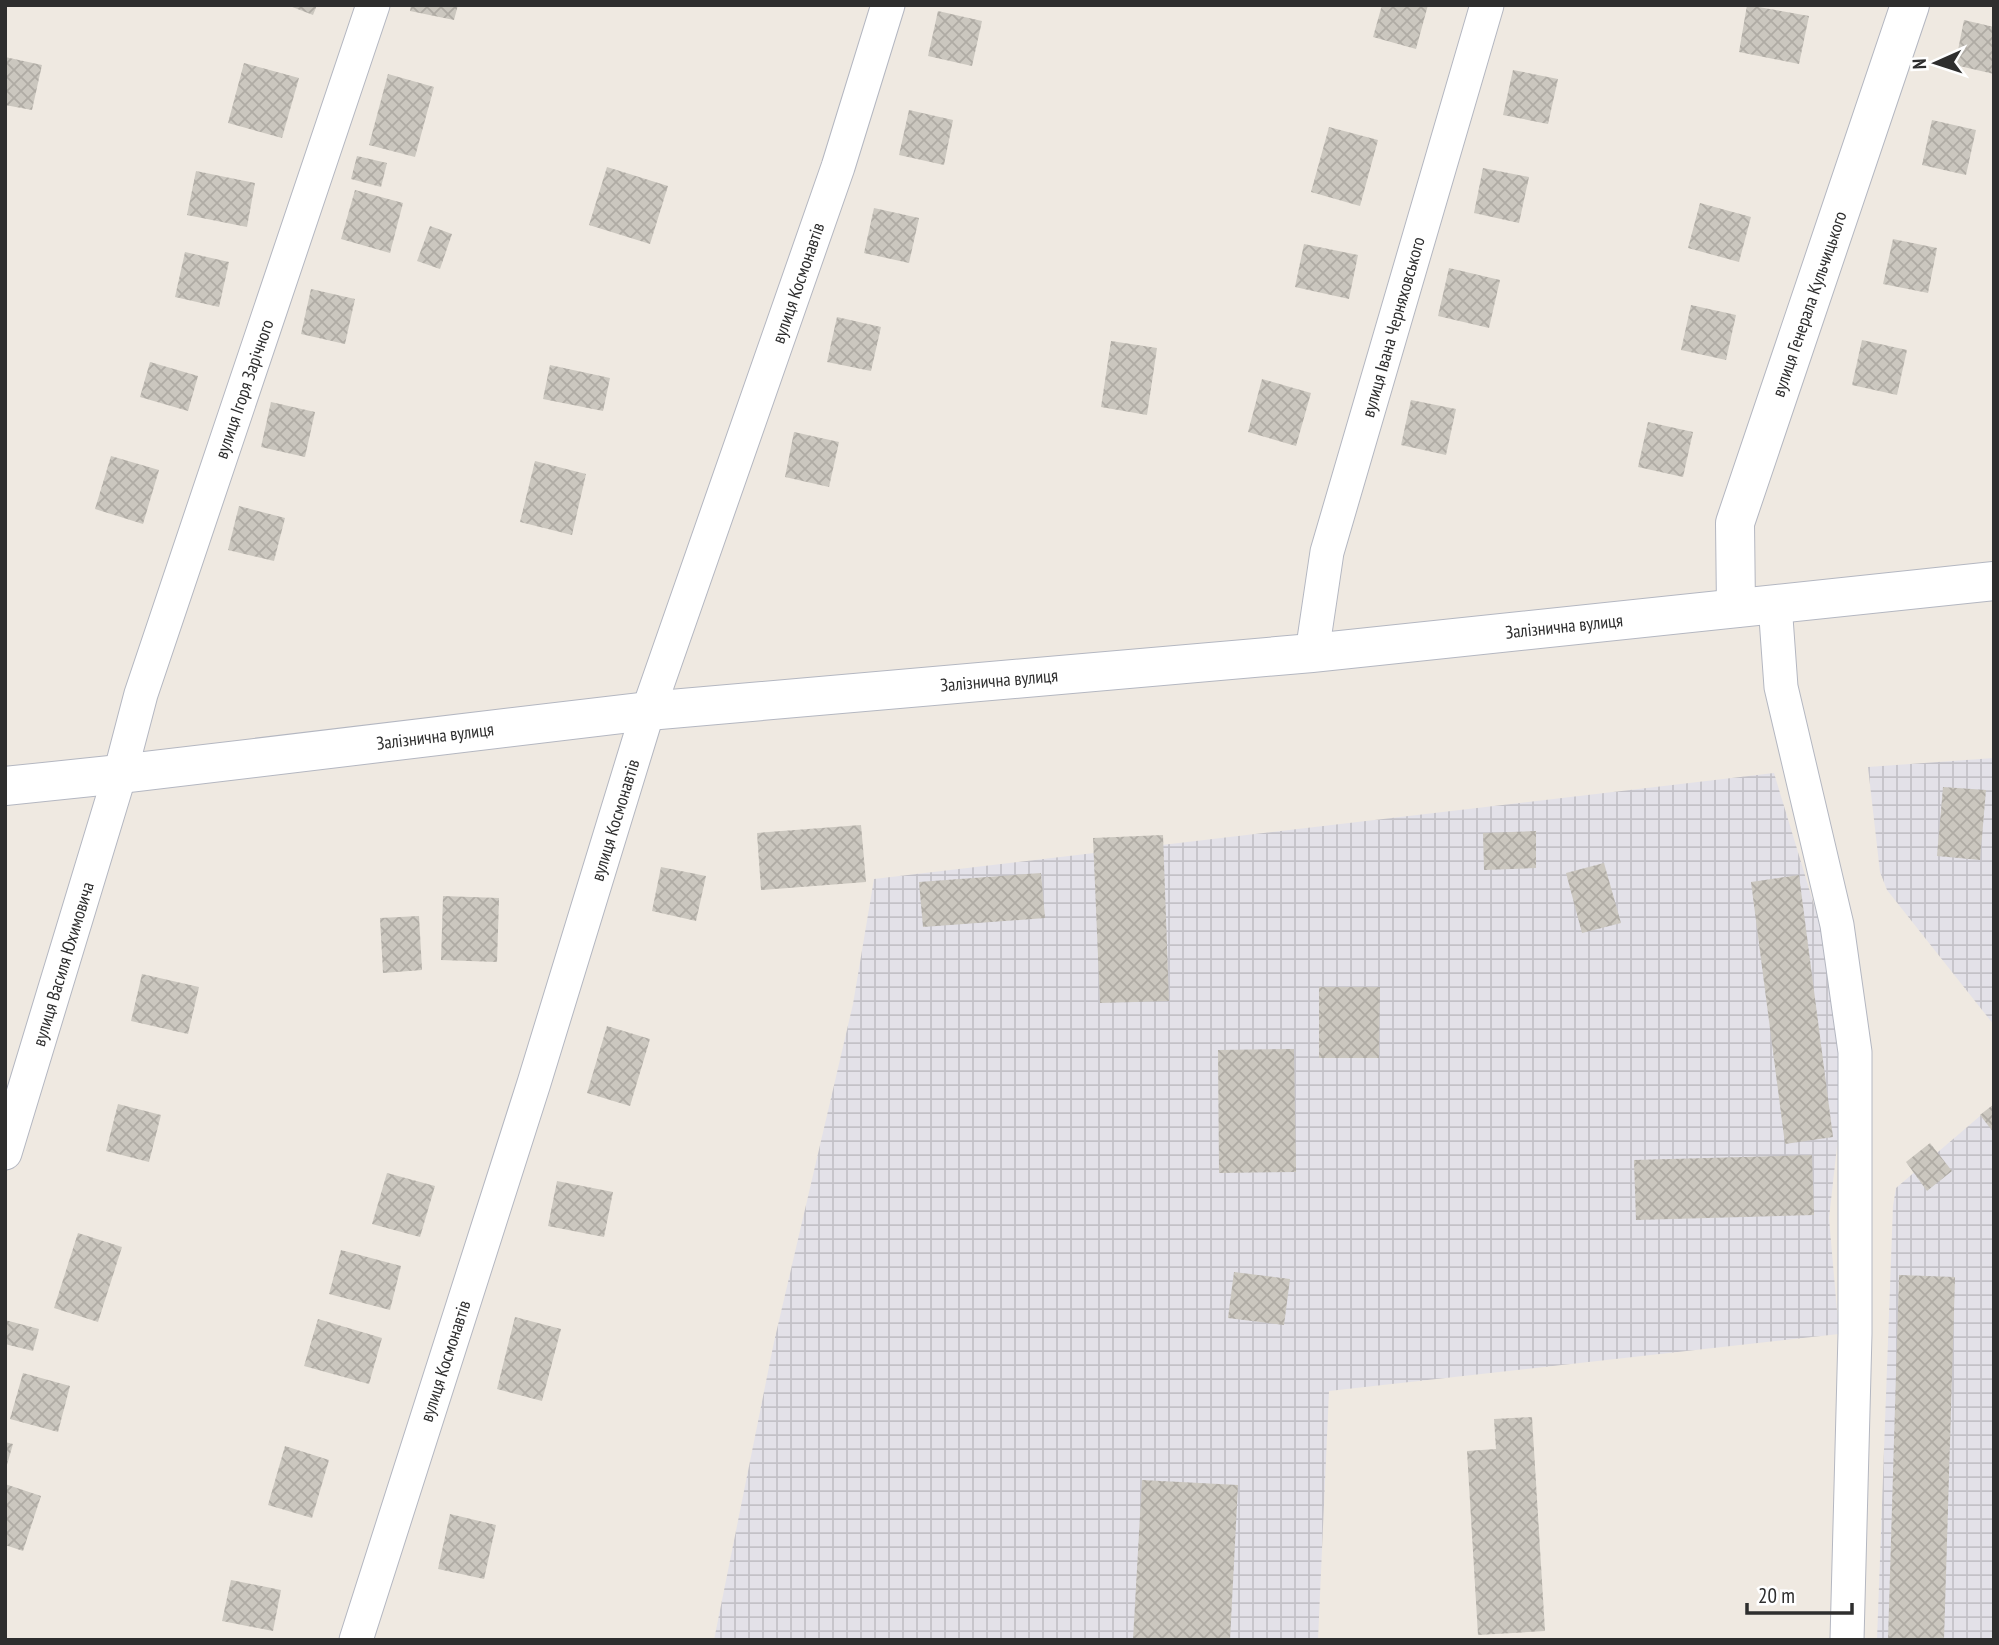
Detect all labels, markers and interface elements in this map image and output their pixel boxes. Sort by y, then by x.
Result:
north arrow [1901,28,1971,98]
text: N [1907,58,1931,70]
street label: вулиця Генерала Кульчицького [1766,208,1852,400]
street label: вулиця Космонавтів [767,220,829,346]
street label: вулиця Івана Черняховського [1356,234,1430,420]
street label: вулиця Ігоря Зарічного [209,316,279,462]
street label: Залізнична вулиця [1504,608,1624,644]
street label: Залізнична вулиця [939,663,1059,697]
street label: Залізнична вулиця [375,717,495,755]
street label: вулиця Космонавтів [586,756,644,884]
street label: вулиця Василя Юхимовича [27,879,99,1049]
street label: вулиця Космонавтів [415,1297,475,1425]
scale bar [1747,1572,1852,1616]
text: 20 m [1758,1582,1795,1609]

